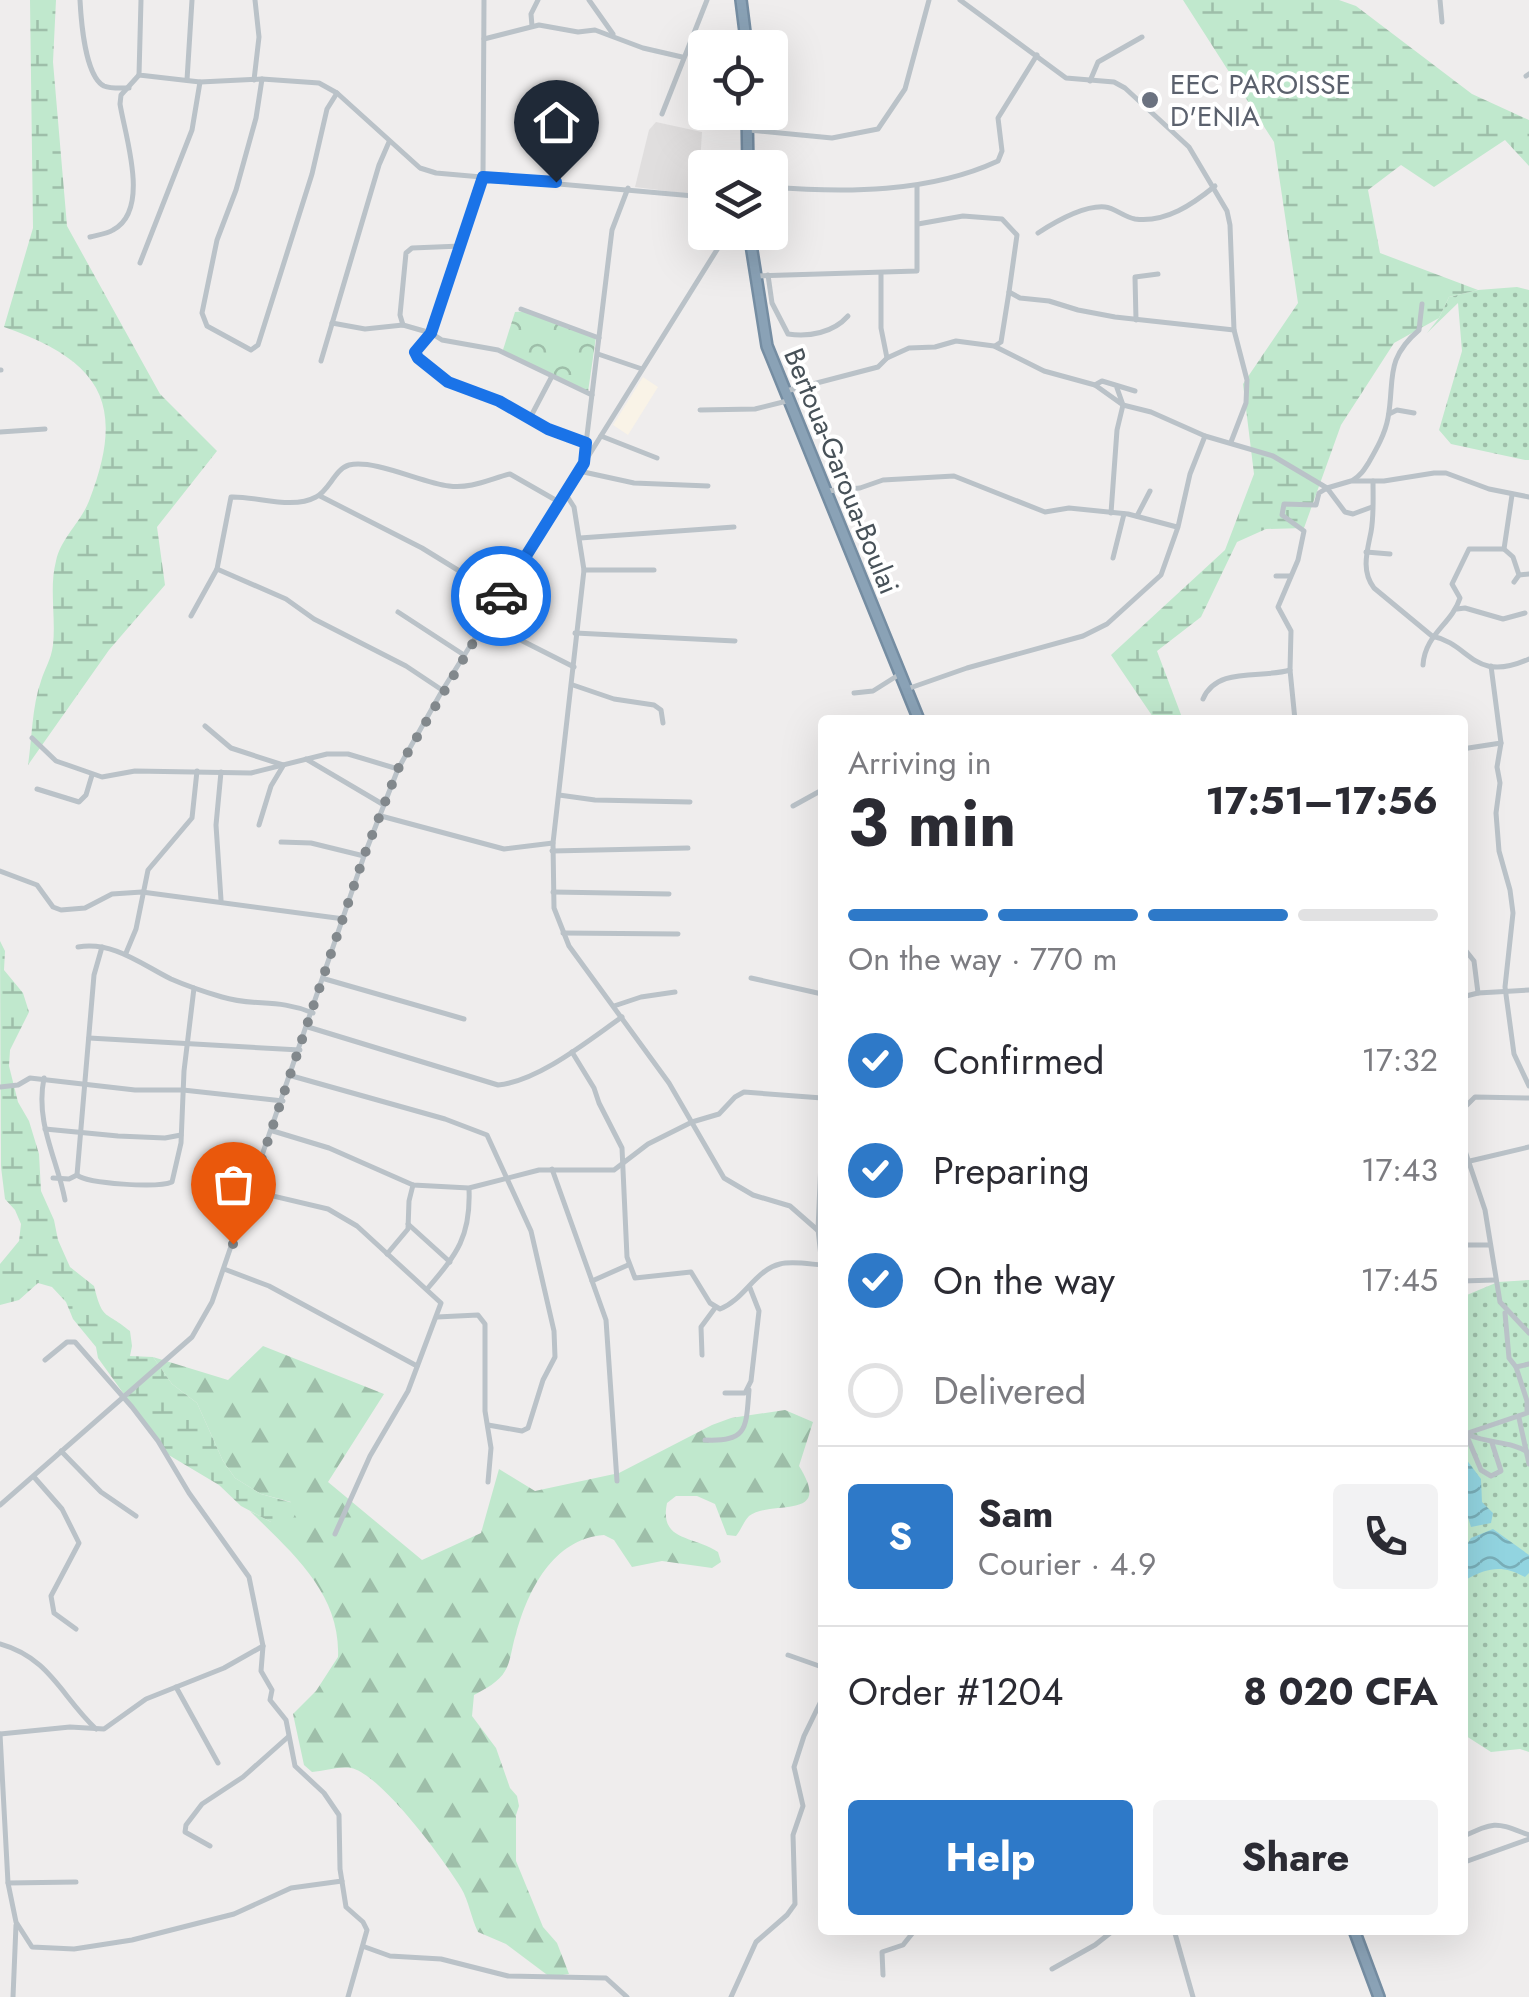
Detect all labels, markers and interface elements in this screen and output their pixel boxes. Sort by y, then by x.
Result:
map controls [688,30,788,250]
button: locate [688,30,788,130]
place label: EEC PAROISSE D'ENIA [1170,64,1351,137]
pin [514,80,599,183]
marker: EEC PAROISSE D'ENIA [1139,89,1161,111]
icon: home [529,95,584,150]
button: layers [688,150,788,250]
street label: Bertoua-Garoua-Boulai [773,342,910,600]
courier [451,546,551,646]
icon: car [474,569,529,624]
text: Arriving in [848,740,992,786]
text: 17:51–17:56 [1205,773,1438,828]
text: 3 min [848,776,1016,870]
text: On the way · 770 m [848,936,1117,982]
icon: check [848,1033,903,1088]
text: Confirmed [933,1033,1104,1088]
text: 17:32 [1362,1037,1438,1083]
pin [191,1142,276,1245]
icon: check [848,1143,903,1198]
text: Preparing [933,1143,1090,1198]
text: 17:43 [1361,1147,1438,1193]
icon: bag [206,1157,261,1212]
icon: check [848,1253,903,1308]
text: On the way [933,1253,1115,1308]
text: 17:45 [1360,1257,1438,1303]
text: Delivered [933,1363,1086,1418]
button: phone [1333,1484,1438,1589]
text: Sam [978,1486,1053,1541]
text: S [889,1509,912,1564]
text: Courier · 4.9 [978,1541,1156,1587]
text: Order #1204 [848,1664,1063,1719]
text: 8 020 CFA [1243,1664,1438,1719]
button: Help [848,1800,1133,1915]
button: Share [1153,1800,1438,1915]

